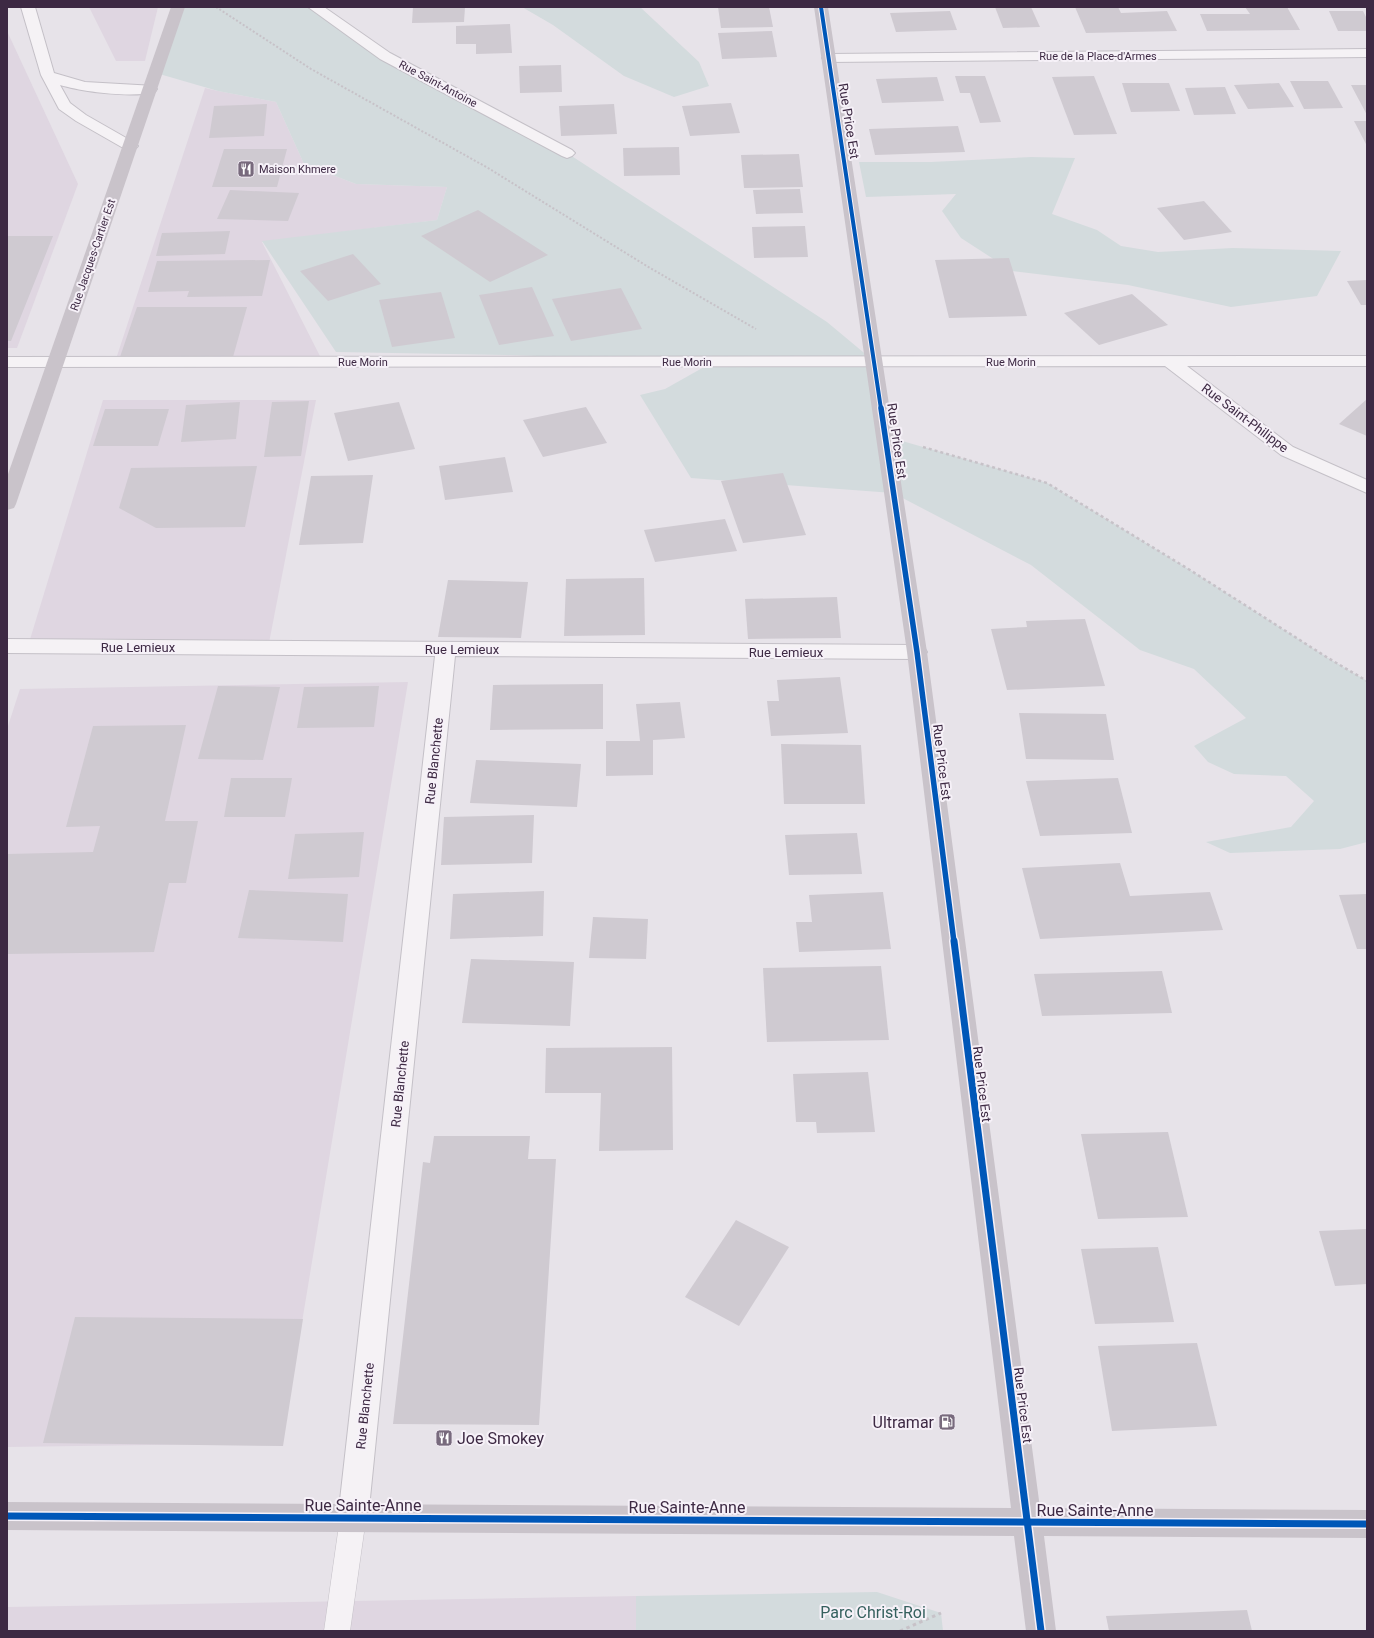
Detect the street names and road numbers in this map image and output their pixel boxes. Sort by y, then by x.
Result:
street label: Rue de la Place-d'Armes [1039,50,1157,63]
street label: Rue Saint-Antoine [397,58,480,110]
street label: Rue Price Est [836,82,862,160]
street label: Rue Jacques-Cartier Est [68,197,118,313]
street label: Rue Morin [338,356,388,369]
street label: Rue Morin [662,356,712,369]
street label: Rue Morin [986,356,1036,369]
street label: Rue Saint-Philippe [1199,381,1291,456]
street label: Rue Price Est [884,402,910,480]
street label: Rue Lemieux [101,640,176,655]
street label: Rue Lemieux [425,642,500,657]
street label: Rue Lemieux [749,645,824,660]
street label: Rue Blanchette [422,717,446,805]
street label: Rue Price Est [930,723,954,801]
street label: Rue Blanchette [388,1040,412,1128]
street label: Rue Price Est [970,1045,994,1123]
street label: Rue Blanchette [353,1362,377,1450]
street label: Rue Price Est [1011,1366,1035,1444]
street label: Rue Sainte-Anne [305,1496,421,1515]
street label: Rue Sainte-Anne [629,1498,745,1517]
street label: Rue Sainte-Anne [1037,1501,1153,1520]

